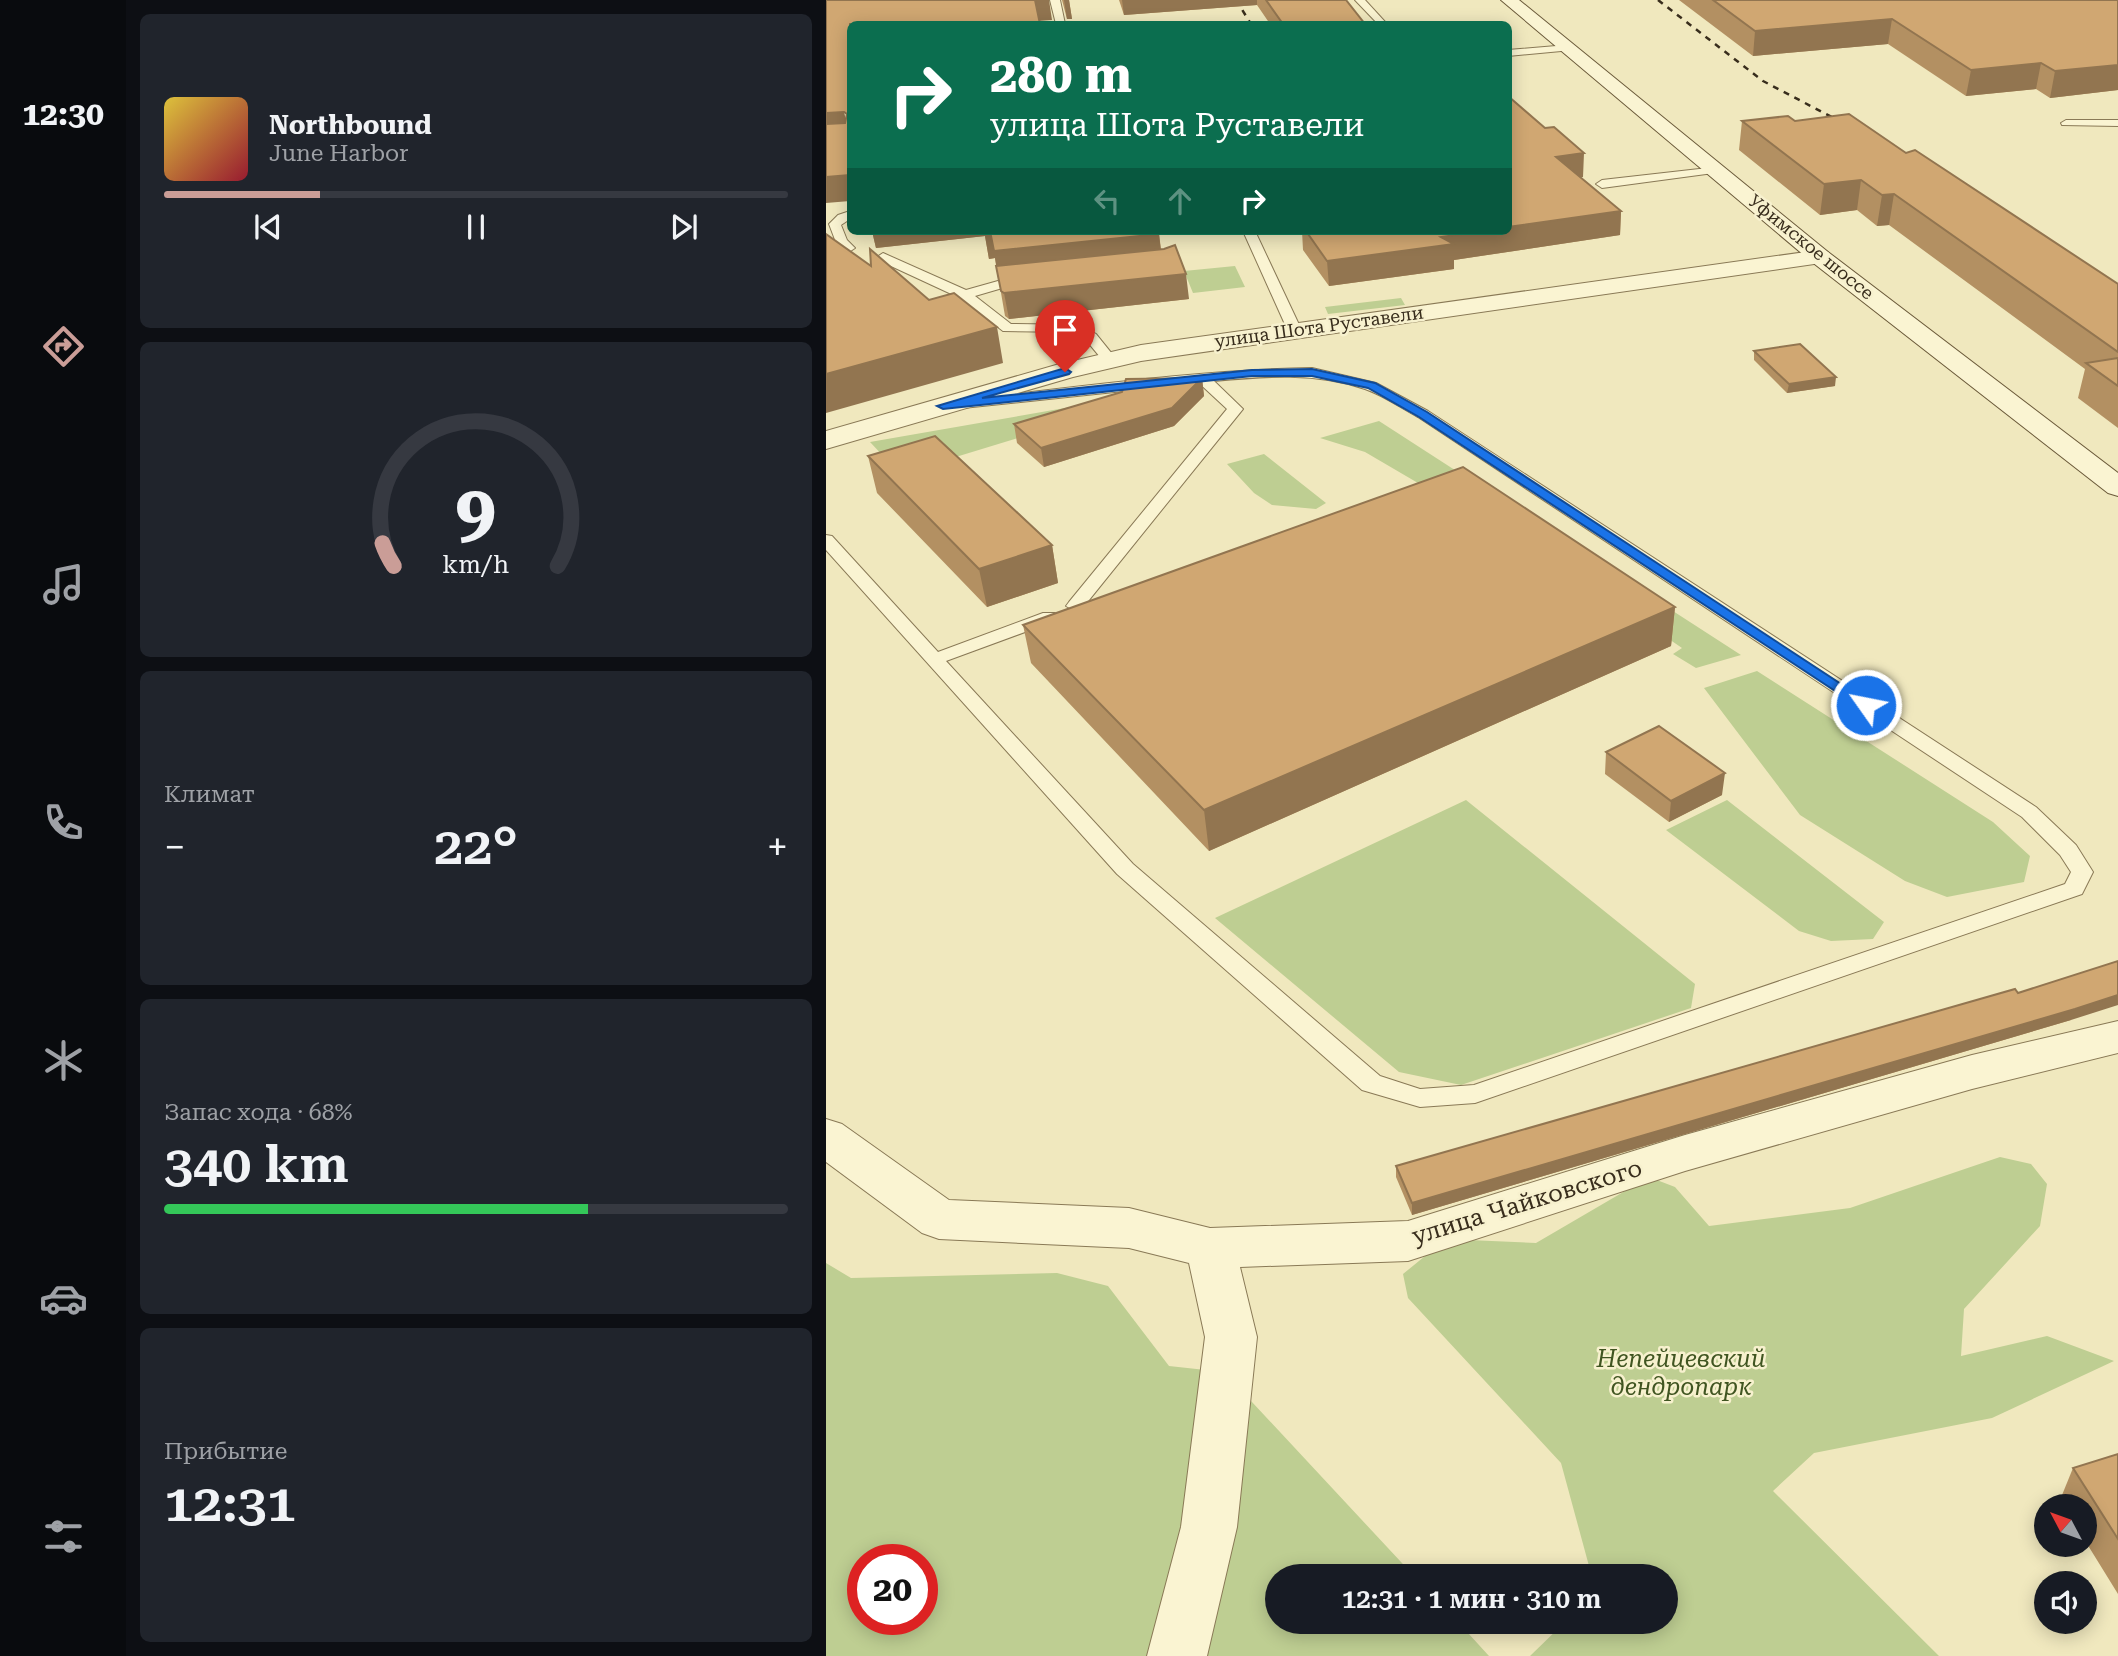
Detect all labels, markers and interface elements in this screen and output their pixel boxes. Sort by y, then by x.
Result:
text: 280 m [990,47,1132,104]
icon: right [875,49,966,140]
text: 12:30 [22,95,104,133]
text: улица Шота Руставели [990,106,1365,144]
text: Northbound [269,110,432,140]
text: June Harbor [269,140,409,167]
icon: left [1088,182,1126,220]
icon: ahead [1161,182,1199,220]
icon: right [1234,182,1272,220]
street label: Уфимское шоссе [1745,190,1878,304]
icon: previous [249,208,287,246]
icon: pause [457,208,495,246]
icon: next [665,208,703,246]
pin [1035,300,1095,372]
street label: улица Шота Руставели [1213,301,1425,352]
icon: arrive [1046,311,1084,349]
icon: directions [39,322,88,371]
text: 9 [456,469,496,554]
text: km/h [443,549,509,578]
icon: music [39,560,88,609]
position arrow [1829,668,1903,742]
text: Климат [164,781,255,808]
icon: phone [39,798,88,847]
text: 22° [434,816,518,877]
text: − [164,825,185,869]
text: + [767,825,788,869]
icon: climate [39,1036,88,1085]
text: Запас хода · 68% [164,1099,353,1126]
text: 340 km [164,1134,349,1195]
street label: улица Чайковского [1409,1154,1645,1250]
icon: car [39,1274,88,1323]
park label: Непейцевский дендропарк [1595,1345,1766,1401]
text: Прибытие [164,1438,287,1465]
text: 12:31 [164,1473,296,1534]
north arrow [2034,1494,2096,1558]
map controls [2034,1494,2097,1634]
icon: filters [39,1512,88,1561]
speed limit sign: 20 [847,1544,938,1635]
button: sound [2034,1571,2097,1634]
text: 12:31 · 1 мин · 310 m [1342,1584,1601,1614]

